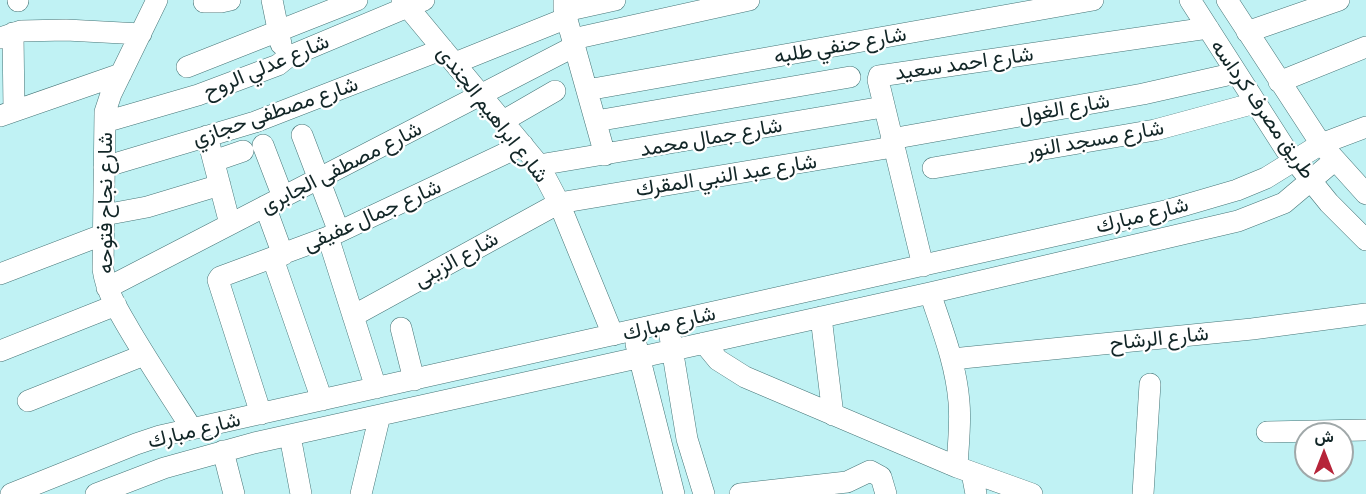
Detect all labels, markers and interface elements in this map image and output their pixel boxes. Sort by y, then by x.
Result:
street label: شارع حنفي طلبه [772,21,908,69]
street label: شارع عدلي الروح [199,28,333,104]
street label: طريق مصرف كرداسه [1205,34,1321,184]
street label: شارع ابراهيم الجندى [432,41,554,187]
street label: شارع احمد سعيد [893,41,1035,85]
street label: شارع مصطفى حجازي [189,71,361,151]
street label: شارع الغول [1017,88,1111,128]
street label: شارع جمال محمد [638,112,784,162]
street label: شارع مصطفى الجابرى [256,115,426,219]
street label: شارع مسجد النور [1024,115,1166,163]
street label: شارع نجاح فتوحه [92,132,118,274]
street label: شارع عبد النبي المقرك [634,148,818,202]
street label: شارع جمال عفيفى [299,173,445,257]
street label: شارع مبارك [1093,191,1191,239]
street label: شارع الزينى [409,226,503,292]
street label: شارع مبارك [620,300,718,346]
street label: شارع الرشاح [1108,320,1210,356]
street label: شارع مبارك [145,406,243,454]
north arrow [1294,422,1354,482]
text: ش [1314,426,1334,445]

